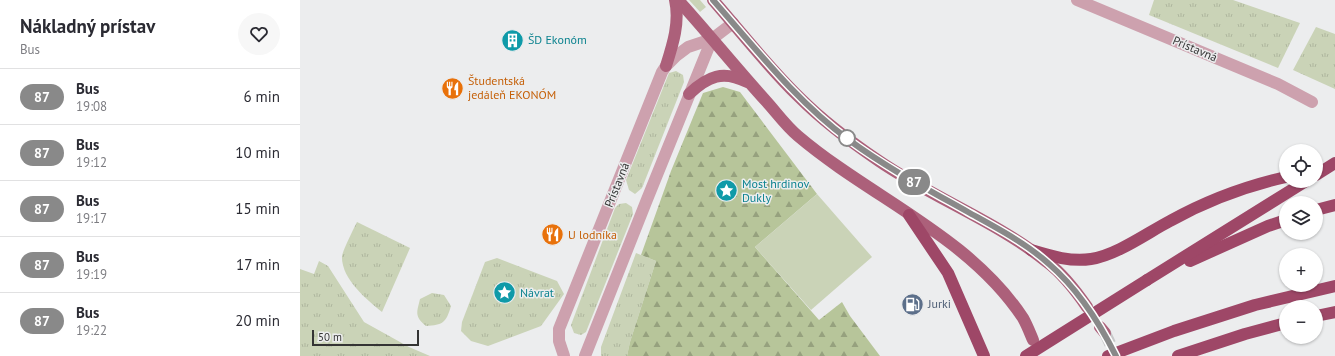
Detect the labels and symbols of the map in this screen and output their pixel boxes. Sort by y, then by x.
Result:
building icon: ŠD Ekonóm [499,27,525,53]
place label: ŠD Ekonóm [528,32,587,47]
street label: Prístavná [1171,32,1220,65]
place label: Študentská jedáleň EKONÓM [468,73,556,102]
restaurant icon: Študentská jedáleň EKONÓM [440,75,466,101]
unlabelled marker [838,129,856,147]
street label: Prístavná [601,160,632,209]
line badge: 87 [896,169,932,195]
place label: Most hrdinov Dukly [742,176,809,205]
place icon: Most hrdinov Dukly [713,178,739,204]
restaurant icon: U lodníka [540,222,566,248]
place label: U lodníka [568,227,617,242]
place icon: Návrat [492,280,518,306]
place label: Návrat [520,285,554,300]
fuel station icon: Jurki [900,291,926,317]
place label: Jurki [927,296,951,311]
scale bar [312,328,419,347]

